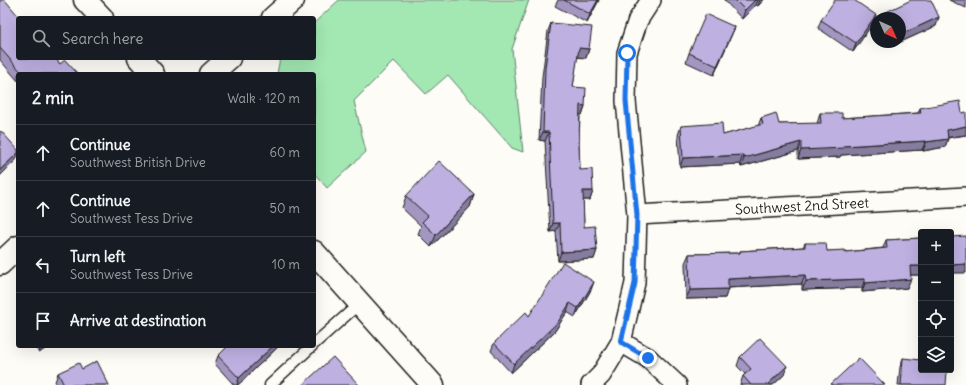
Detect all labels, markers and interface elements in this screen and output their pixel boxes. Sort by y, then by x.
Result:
north arrow [870,12,906,48]
search box [16,16,316,60]
icon: search [30,27,52,49]
text: Search here [62,29,143,48]
route start [618,44,636,62]
text: 2 min [32,87,74,109]
text: Walk · 120 m [227,90,300,107]
text: Continue [70,135,131,154]
icon: ahead [32,142,54,164]
text: 60 m [269,144,300,161]
text: Southwest British Drive [70,154,206,171]
text: Continue [70,191,131,210]
street label: Southwest 2nd Street [735,193,870,218]
icon: ahead [32,198,54,220]
text: 50 m [269,200,300,217]
text: Southwest Tess Drive [70,210,193,227]
map controls [918,229,954,373]
button: + [918,229,954,265]
text: Turn left [70,247,125,266]
icon: left [32,254,54,276]
text: 10 m [272,256,300,273]
button: − [918,265,954,301]
text: Southwest Tess Drive [70,266,193,283]
button: locate [918,301,954,337]
icon: arrive [32,310,54,332]
text: Arrive at destination [70,311,206,330]
button: layers [918,337,954,373]
route end [639,349,657,367]

